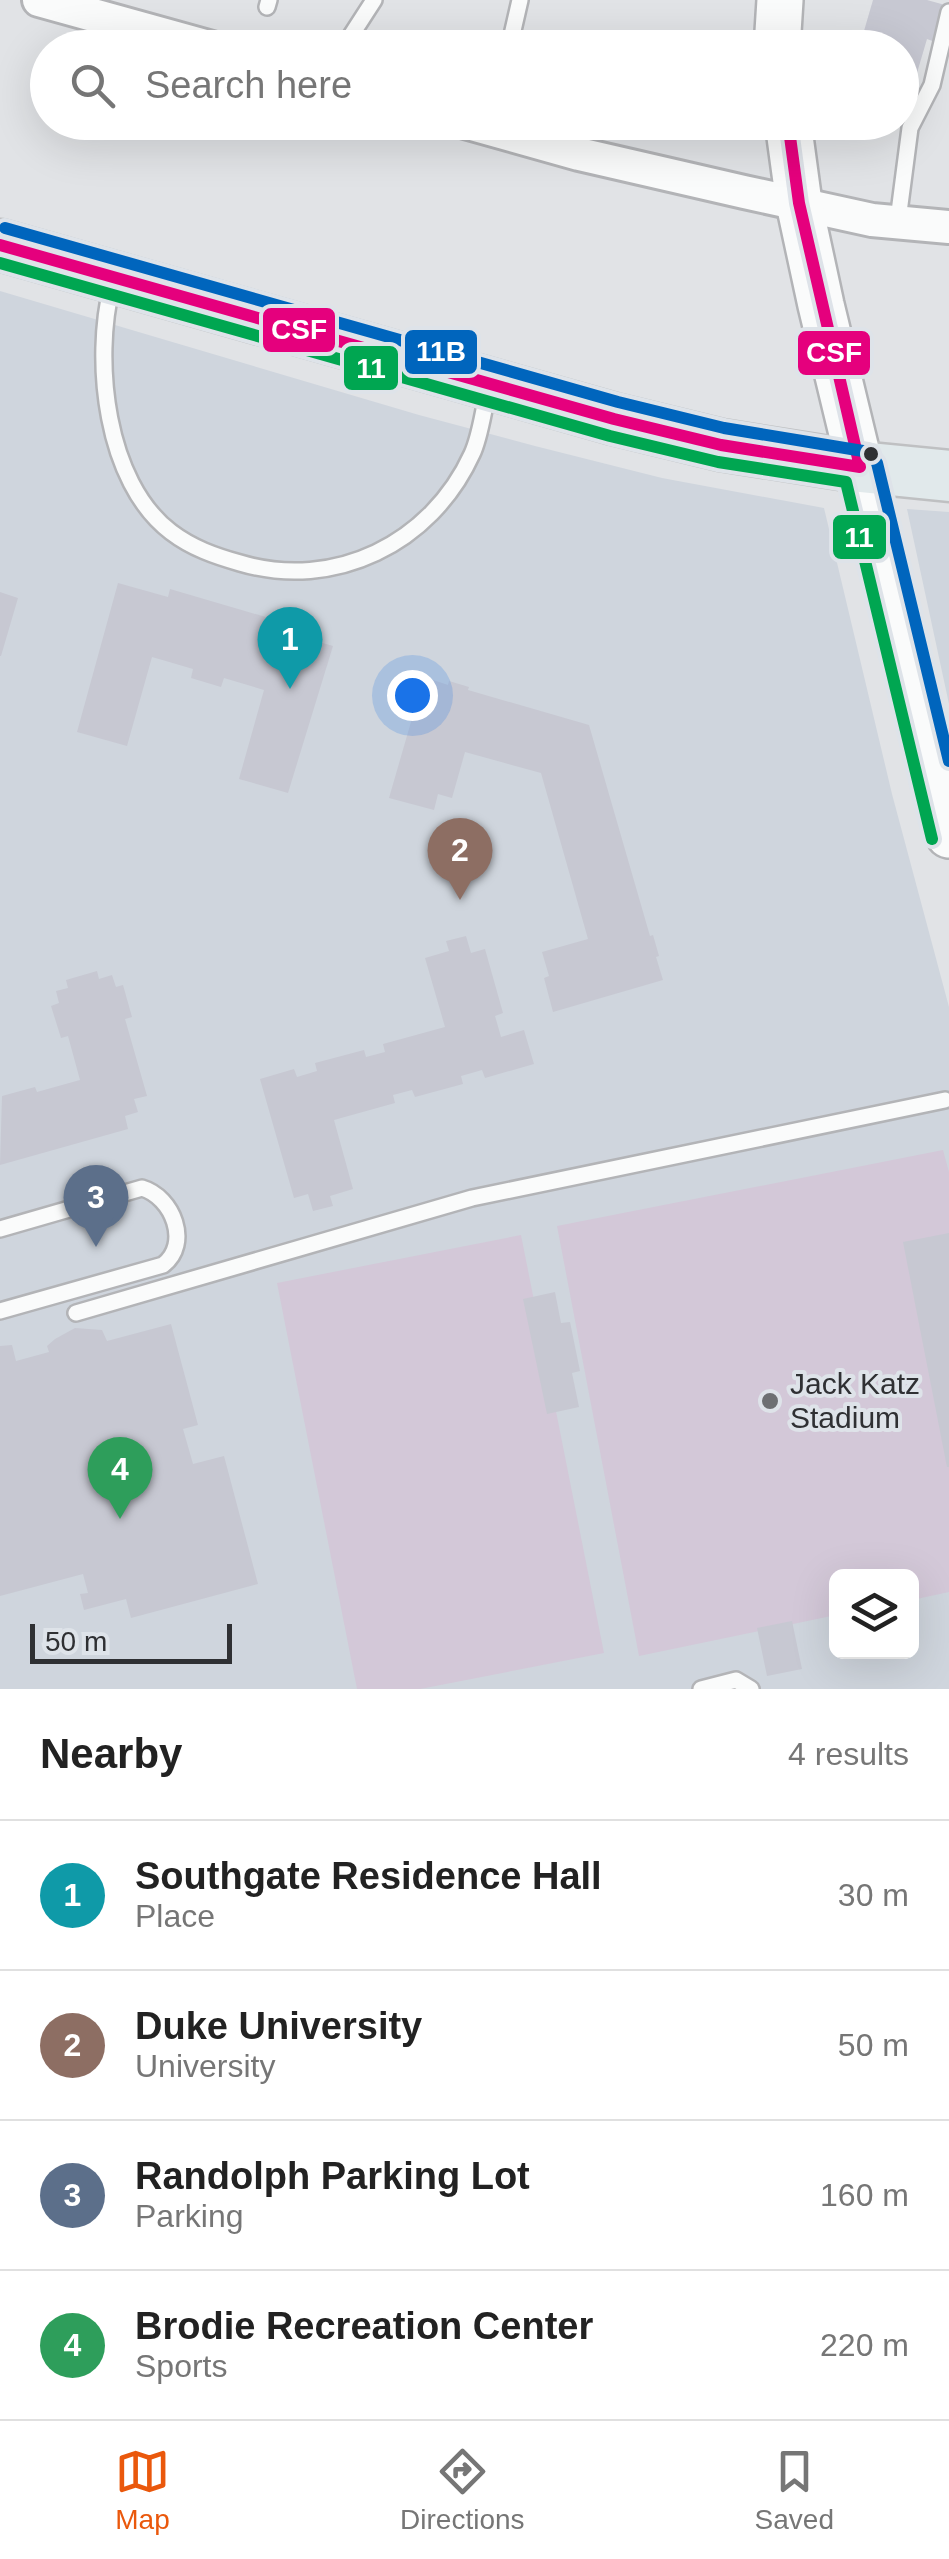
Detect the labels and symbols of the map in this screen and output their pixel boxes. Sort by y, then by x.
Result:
line badge: CSF [261,306,337,354]
text: CSF [271,314,327,345]
line badge: 11B [403,328,479,376]
line badge: CSF [796,329,872,377]
text: 11B [416,336,466,367]
text: CSF [806,337,862,368]
line badge: 11 [342,344,400,392]
text: 11 [356,353,386,384]
unlabelled marker [861,444,881,464]
line badge: 11 [831,513,888,561]
text: 11 [844,522,874,553]
pin: 1 [258,606,322,689]
your location [387,670,438,721]
pin: 2 [428,818,492,900]
pin: 3 [64,1164,128,1247]
place label: Jack Katz Stadium [790,1367,920,1434]
marker: Jack Katz Stadium [759,1390,781,1412]
pin: 4 [88,1436,152,1519]
scale bar [30,1619,232,1664]

